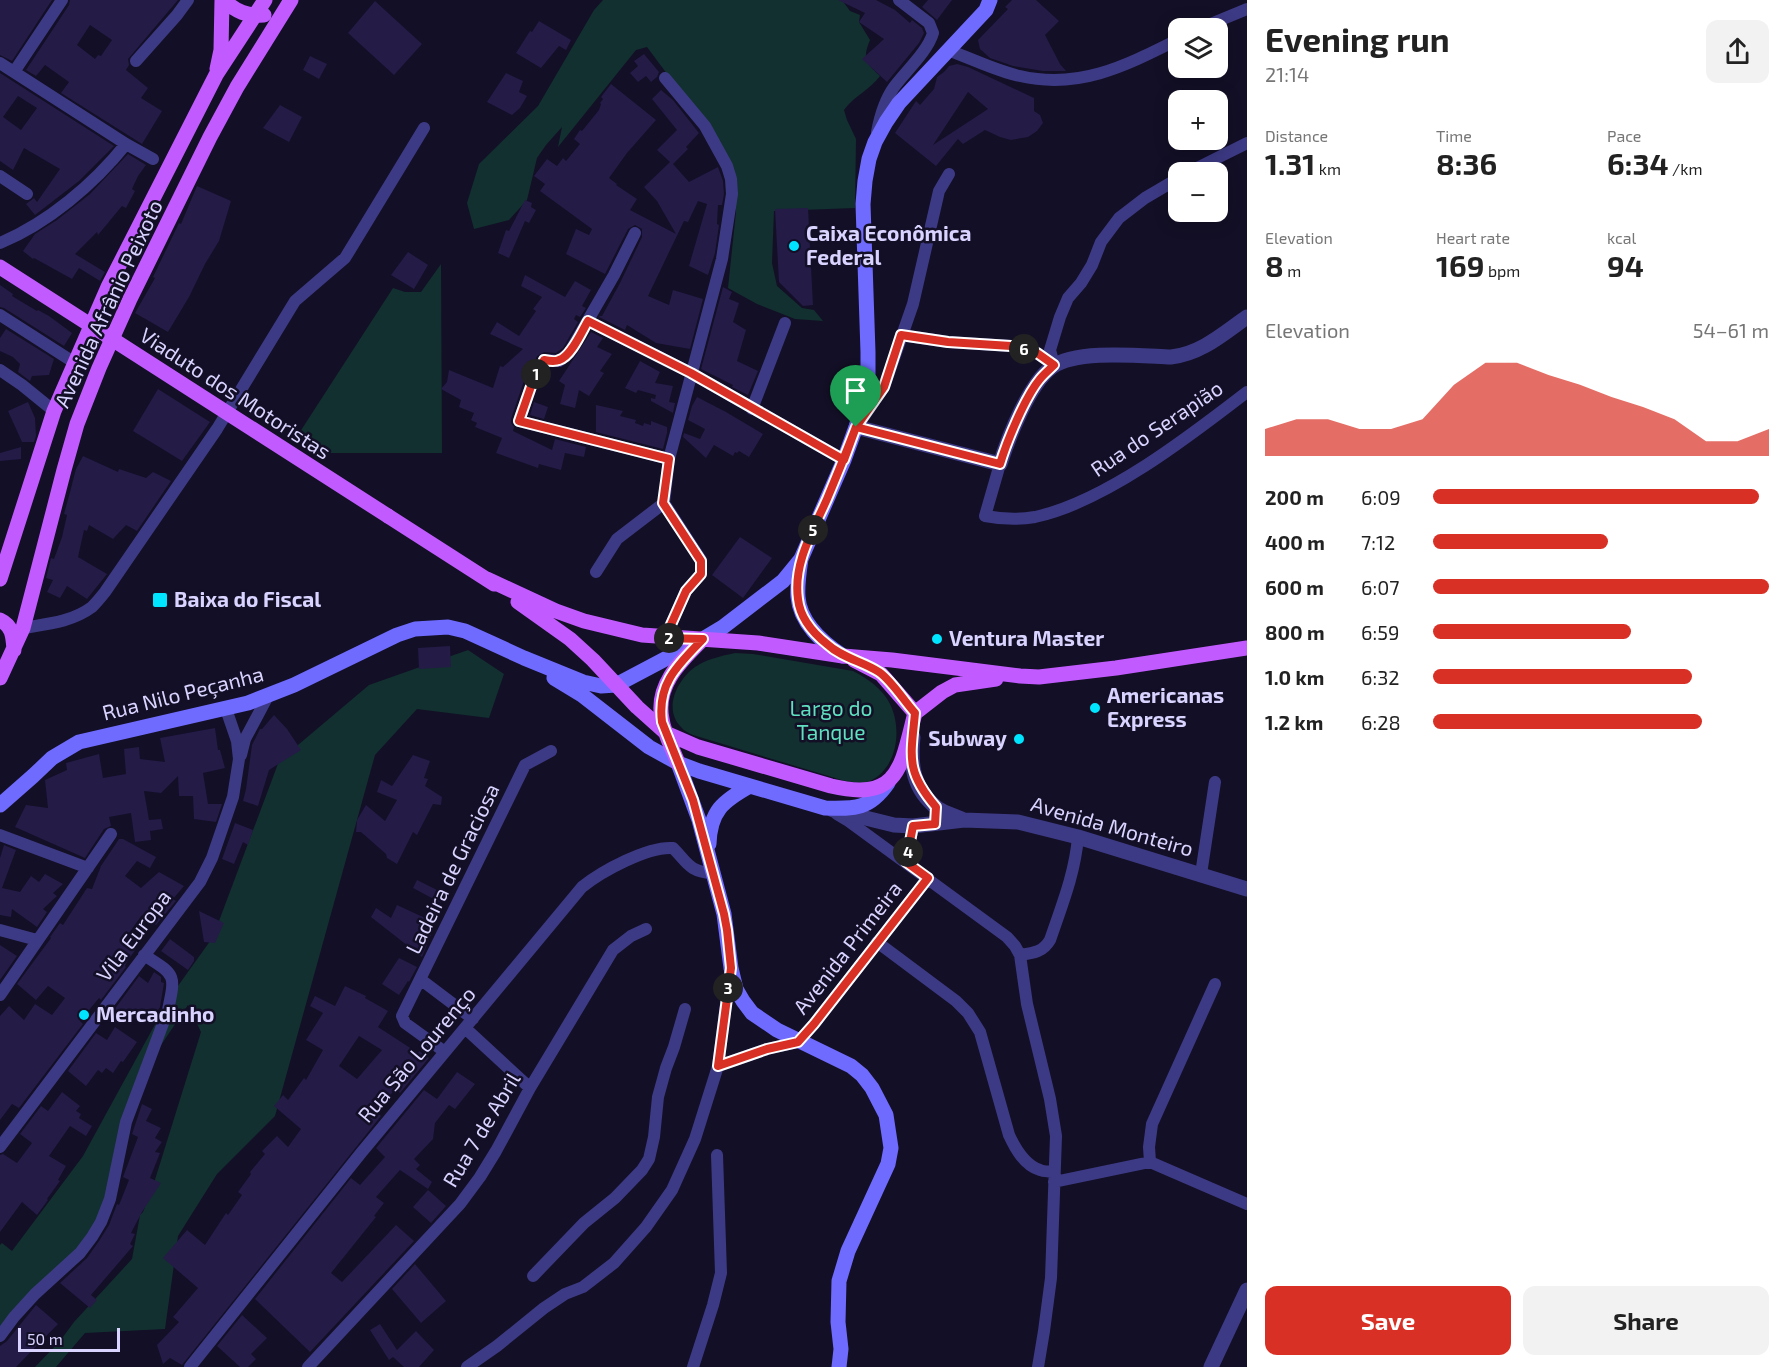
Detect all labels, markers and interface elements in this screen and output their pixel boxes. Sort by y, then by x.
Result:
map controls [1168,18,1228,222]
button: layers [1168,18,1228,78]
text: Evening run [1265,19,1450,59]
button: share [1706,20,1769,83]
text: 21:14 [1265,62,1309,86]
button: + [1168,90,1228,150]
text: Distance [1265,126,1328,145]
text: Time [1436,126,1472,145]
text: Pace [1607,126,1641,145]
text: 1.31 [1265,145,1315,181]
text: 8:36 [1436,145,1497,181]
text: 6:34 [1607,145,1669,181]
text: km [1315,159,1341,178]
text: /km [1669,159,1703,178]
button: − [1168,162,1228,222]
street label: Avenida Afrânio Peixoto [48,195,167,411]
place label: Caixa Econômica Federal [806,220,971,269]
text: Elevation [1265,228,1333,247]
text: Heart rate [1436,228,1510,247]
text: kcal [1607,228,1636,247]
marker: Caixa Econômica Federal [787,239,801,253]
text: 8 [1265,247,1284,283]
text: 169 [1436,247,1484,283]
text: 94 [1607,247,1644,283]
text: m [1284,261,1301,280]
text: bpm [1484,261,1520,280]
text: Elevation [1265,318,1350,342]
text: 54–61 m [1693,318,1769,342]
street label: Viaduto dos Motoristas [136,322,336,464]
pin: 6 [1009,334,1039,364]
text: 6 [1019,339,1029,358]
pin: 1 [521,359,551,389]
text: 1 [533,364,539,383]
pin [830,365,881,427]
icon: arrive [839,374,872,407]
street label: Rua do Serapião [1085,374,1227,481]
text: 200 m [1265,485,1324,509]
text: 6:09 [1361,485,1401,509]
pin: 5 [798,515,828,545]
text: 5 [809,520,817,539]
text: 400 m [1265,530,1325,554]
text: 7:12 [1361,530,1395,554]
text: 600 m [1265,575,1324,599]
text: 6:07 [1361,575,1399,599]
place label: Baixa do Fiscal [174,586,321,611]
marker: Baixa do Fiscal [151,591,169,609]
text: 800 m [1265,620,1325,644]
text: 6:59 [1361,620,1399,644]
pin: 2 [654,623,684,653]
place label: Ventura Master [949,625,1104,650]
text: 2 [664,628,674,647]
marker: Ventura Master [930,632,944,646]
street label: Rua Nilo Peçanha [99,660,266,727]
text: 1.0 km [1265,665,1324,689]
text: 6:32 [1361,665,1400,689]
place label: Americanas Express [1107,682,1224,731]
park label: Largo do Tanque [790,695,872,744]
marker: Americanas Express [1088,701,1102,715]
text: 1.2 km [1265,710,1323,734]
text: 6:28 [1361,710,1401,734]
place label: Subway [928,725,1007,751]
marker: Subway [1012,732,1026,746]
street label: Ladeira de Graciosa [400,779,504,958]
street label: Avenida Monteiro [1028,790,1196,861]
pin: 4 [893,837,923,867]
text: 4 [903,842,913,861]
street label: Avenida Primeira [787,876,906,1018]
street label: Vila Europa [90,884,175,986]
pin: 3 [713,973,743,1003]
text: 3 [723,978,733,997]
street label: Rua São Lourenço [352,981,481,1128]
place label: Mercadinho [96,1001,214,1026]
marker: Mercadinho [77,1008,91,1022]
street label: Rua 7 de Abril [437,1067,525,1191]
button: Save [1265,1286,1511,1355]
button: Share [1523,1286,1769,1355]
scale bar [18,1325,120,1352]
text: 50 m [27,1329,63,1348]

